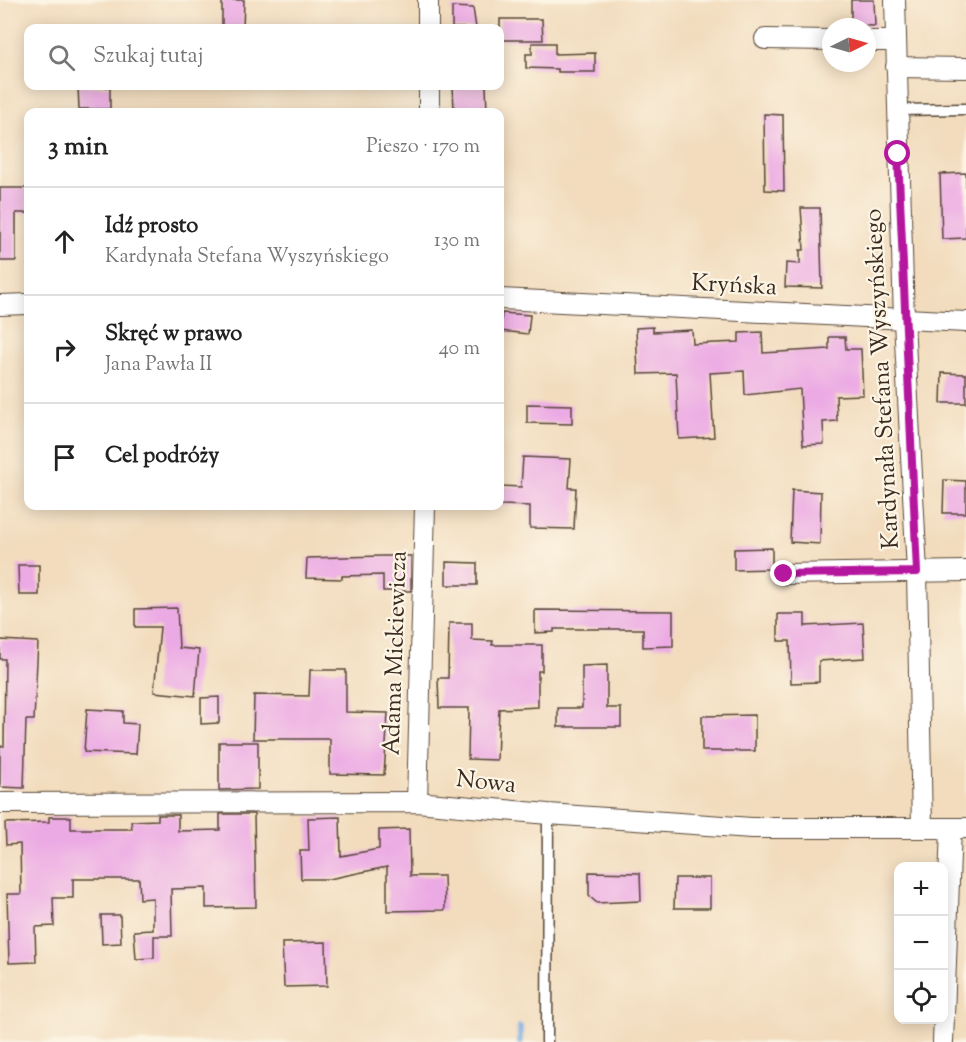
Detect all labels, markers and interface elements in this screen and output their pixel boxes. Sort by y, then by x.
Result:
north arrow [822,18,876,72]
search box [24,24,504,90]
icon: search [45,41,78,74]
text: Szukaj tutaj [93,41,204,73]
text: 3 min [48,129,108,166]
text: Pieszo · 170 m [366,133,480,162]
route start [884,140,910,166]
street label: Kardynała Stefana Wyszyńskiego [857,208,909,550]
text: Idź prosto [105,211,198,243]
icon: ahead [48,225,81,258]
text: 130 m [434,227,480,256]
text: Kardynała Stefana Wyszyńskiego [105,243,389,272]
street label: Kryńska [690,267,778,305]
text: Skręć w prawo [105,319,242,351]
icon: right [48,333,81,366]
text: 40 m [439,335,480,364]
text: Jana Pawła II [105,351,212,380]
icon: arrive [48,441,81,474]
text: Cel podróży [105,441,219,473]
street label: Adama Mickiewicza [375,550,417,756]
route end [770,560,796,586]
street label: Nowa [454,763,518,803]
map controls [894,862,948,1024]
button: + [894,862,948,916]
button: − [894,916,948,970]
button: locate [894,970,948,1024]

